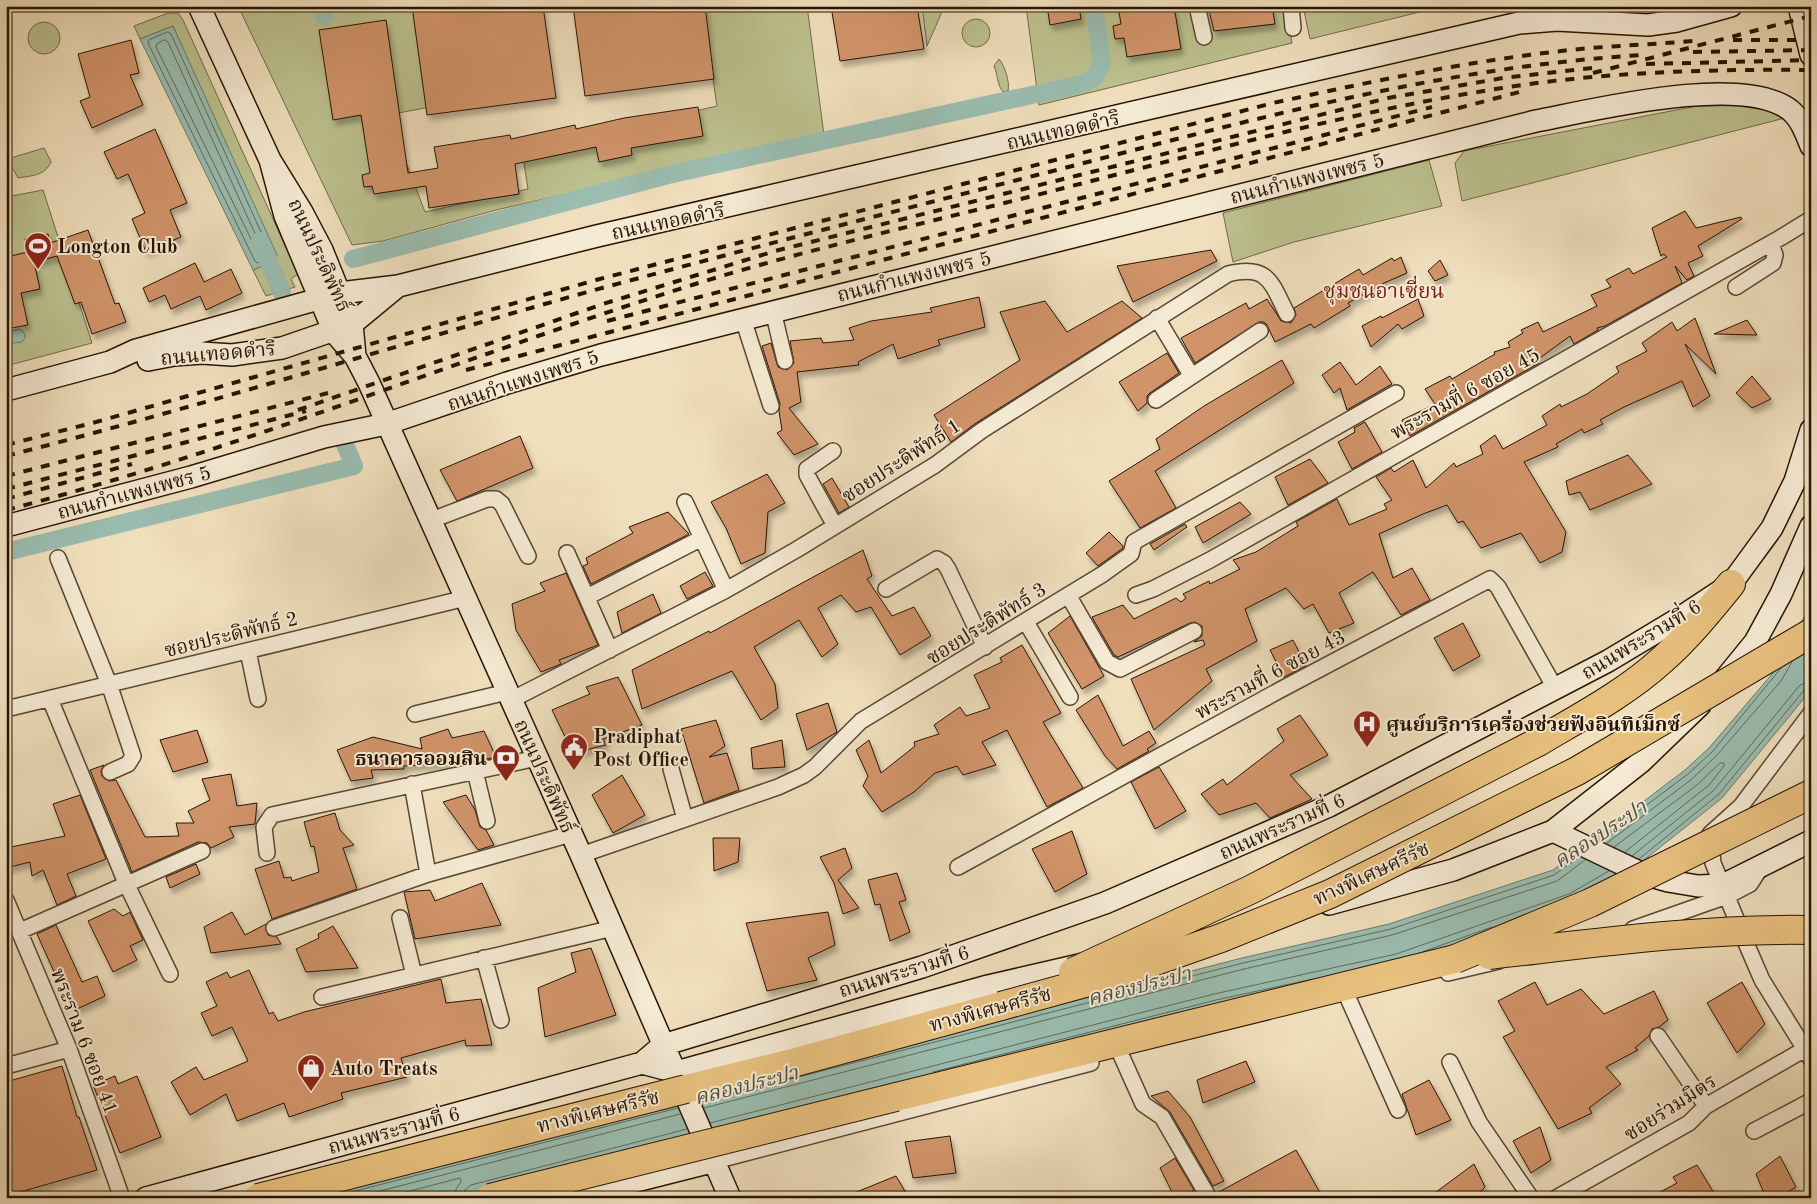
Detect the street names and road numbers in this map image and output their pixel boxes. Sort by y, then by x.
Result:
street label: ถนนเทอดดำริ [1005,108,1122,155]
street label: ถนนกำแพงเพชร 5 [1228,150,1387,209]
street label: ถนนประดิพัทธ์ [283,195,356,316]
street label: ถนนเทอดดำริ [610,200,727,245]
street label: ถนนกำแพงเพชร 5 [835,248,994,307]
street label: ถนนเทอดดำริ [160,339,277,370]
street label: พระรามที่ 6 ซอย 45 [1385,339,1544,444]
street label: ถนนกำแพงเพชร 5 [445,347,602,416]
street label: ซอยประดิพัทธ์ 1 [838,414,965,507]
street label: ถนนกำแพงเพชร 5 [55,463,213,524]
street label: ซอยประดิพัทธ์ 3 [922,577,1050,669]
street label: ถนนพระรามที่ 6 [1575,591,1705,684]
street label: ซอยประดิพัทธ์ 2 [162,607,300,662]
street label: พระรามที่ 6 ซอย 43 [1189,622,1349,724]
street label: ถนนประดิพัทธ์ [509,716,580,837]
street label: ถนนพระรามที่ 6 [1214,785,1349,865]
street label: ทางพิเศษศรีรัช [1310,838,1433,910]
street label: ถนนพระรามที่ 6 [835,937,972,1002]
street label: พระราม 6 ซอย 41 [46,966,120,1117]
street label: ทางพิเศษศรีรัช [927,984,1054,1037]
street label: ซอยร่วมมิตร [1621,1070,1721,1146]
street label: ทางพิเศษศรีรัช [535,1087,662,1138]
street label: ถนนพระรามที่ 6 [325,1098,463,1159]

